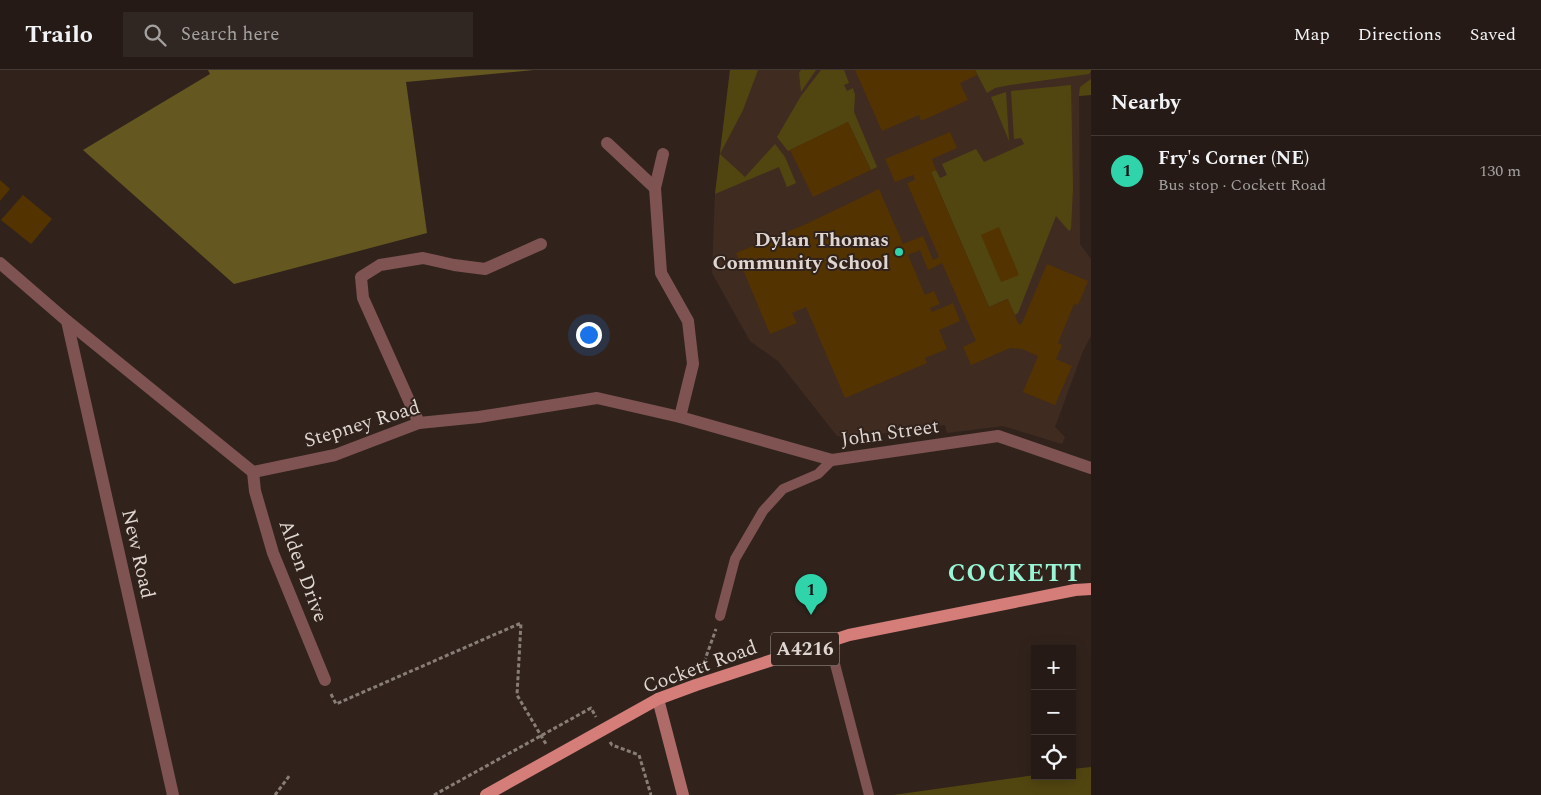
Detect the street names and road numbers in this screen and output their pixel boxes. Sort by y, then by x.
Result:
street label: Stepney Road [300,392,424,456]
street label: John Street [839,411,941,455]
street label: New Road [113,506,163,602]
street label: Alden Drive [271,516,335,626]
street label: Cockett Road [639,632,761,702]
road number: A4216 [771,632,839,666]

